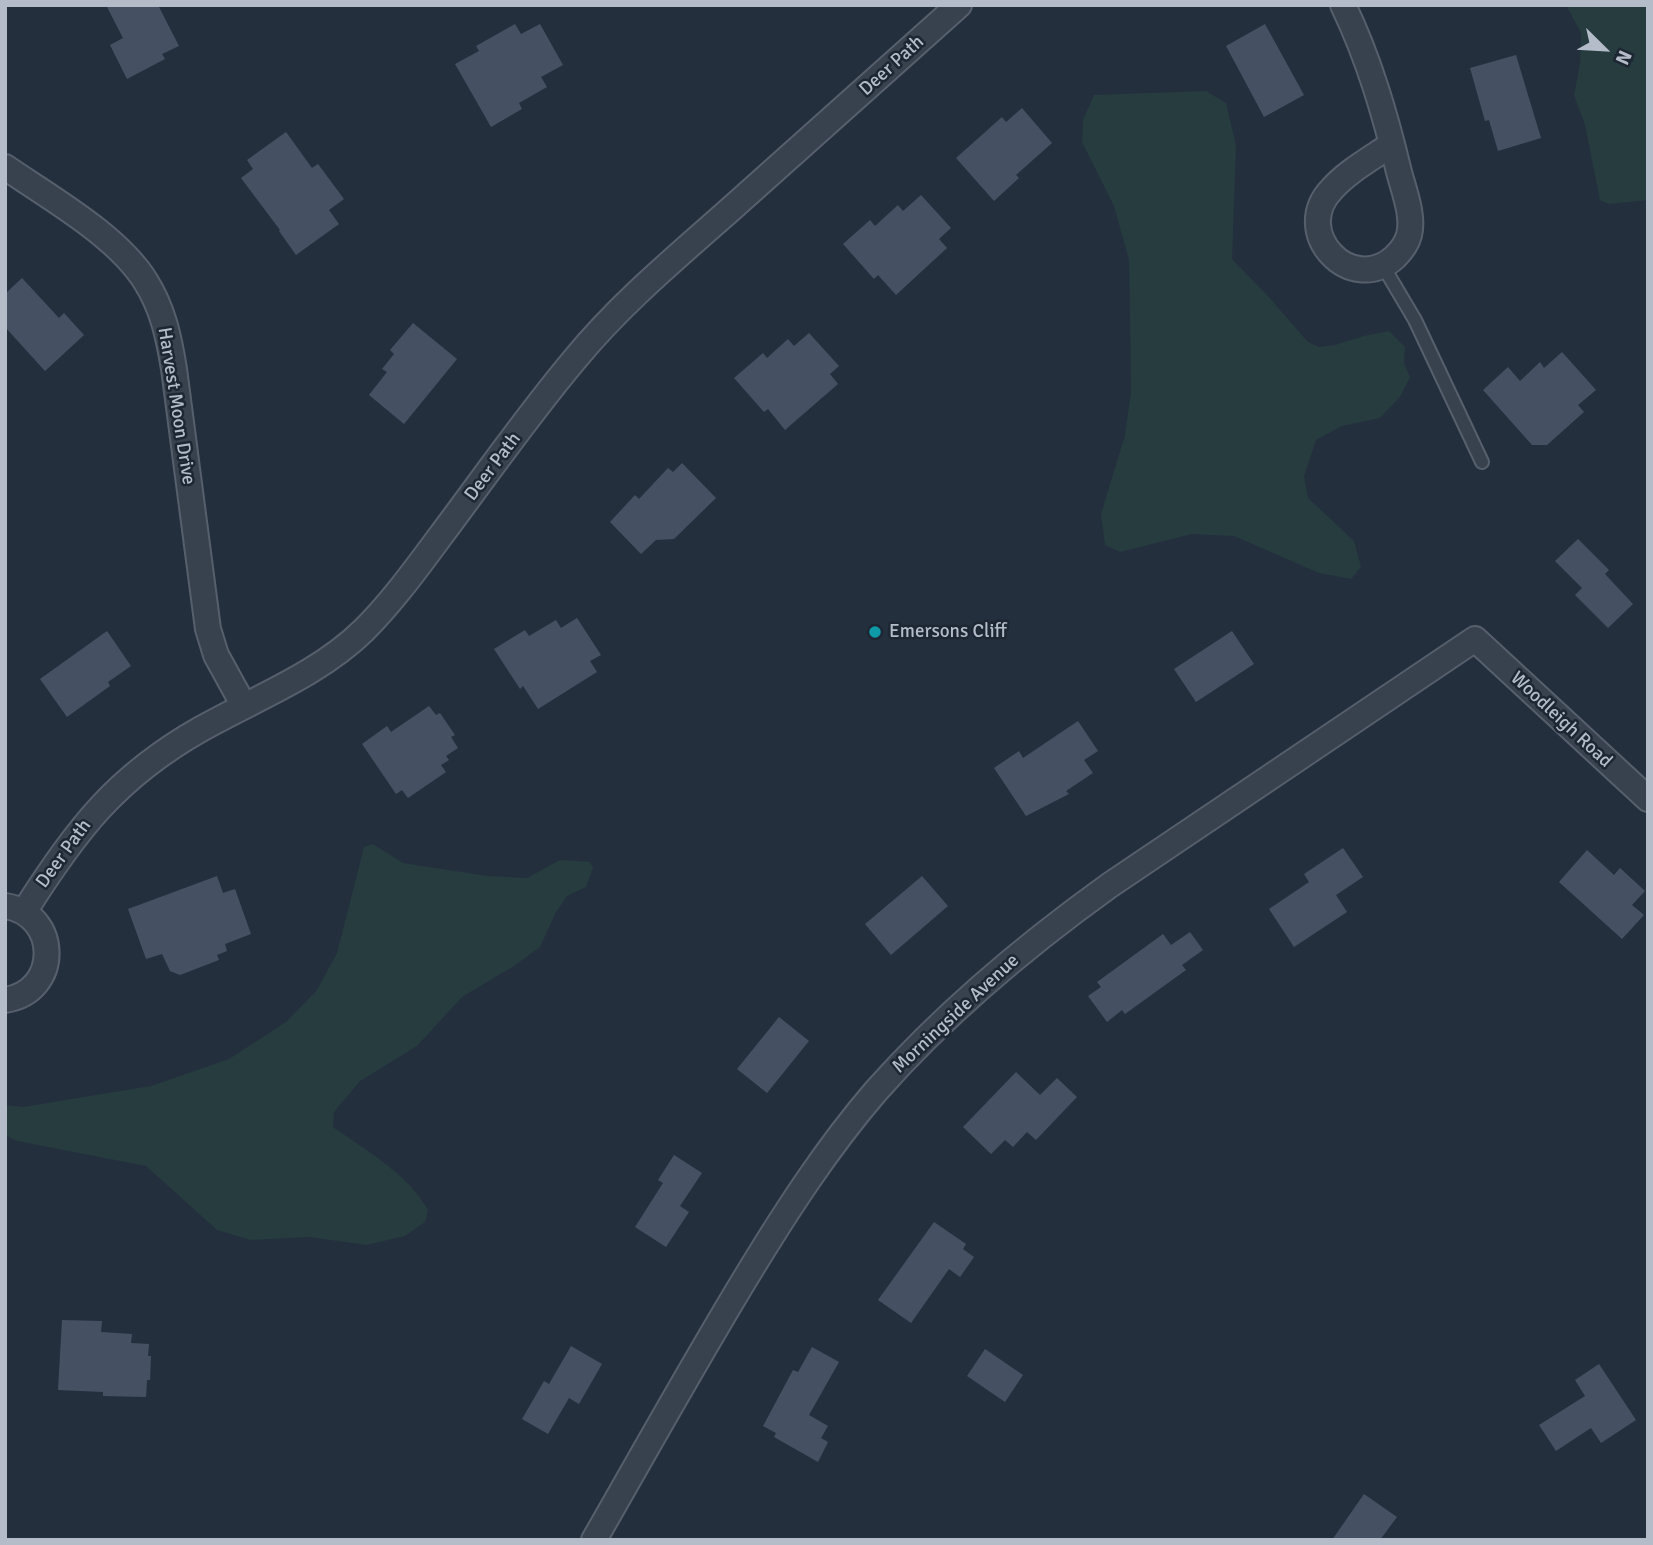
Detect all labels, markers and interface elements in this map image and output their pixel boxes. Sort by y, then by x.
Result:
north arrow [1569,14,1639,84]
street label: Deer Path [855,31,929,101]
text: N [1610,47,1637,68]
street label: Harvest Moon Drive [152,326,200,486]
street label: Deer Path [460,428,526,506]
place label: Emersons Cliff [889,621,1007,643]
marker: Emersons Cliff [867,624,883,640]
street label: Woodleigh Road [1506,667,1616,773]
street label: Deer Path [31,815,97,893]
street label: Morningside Avenue [888,949,1024,1079]

